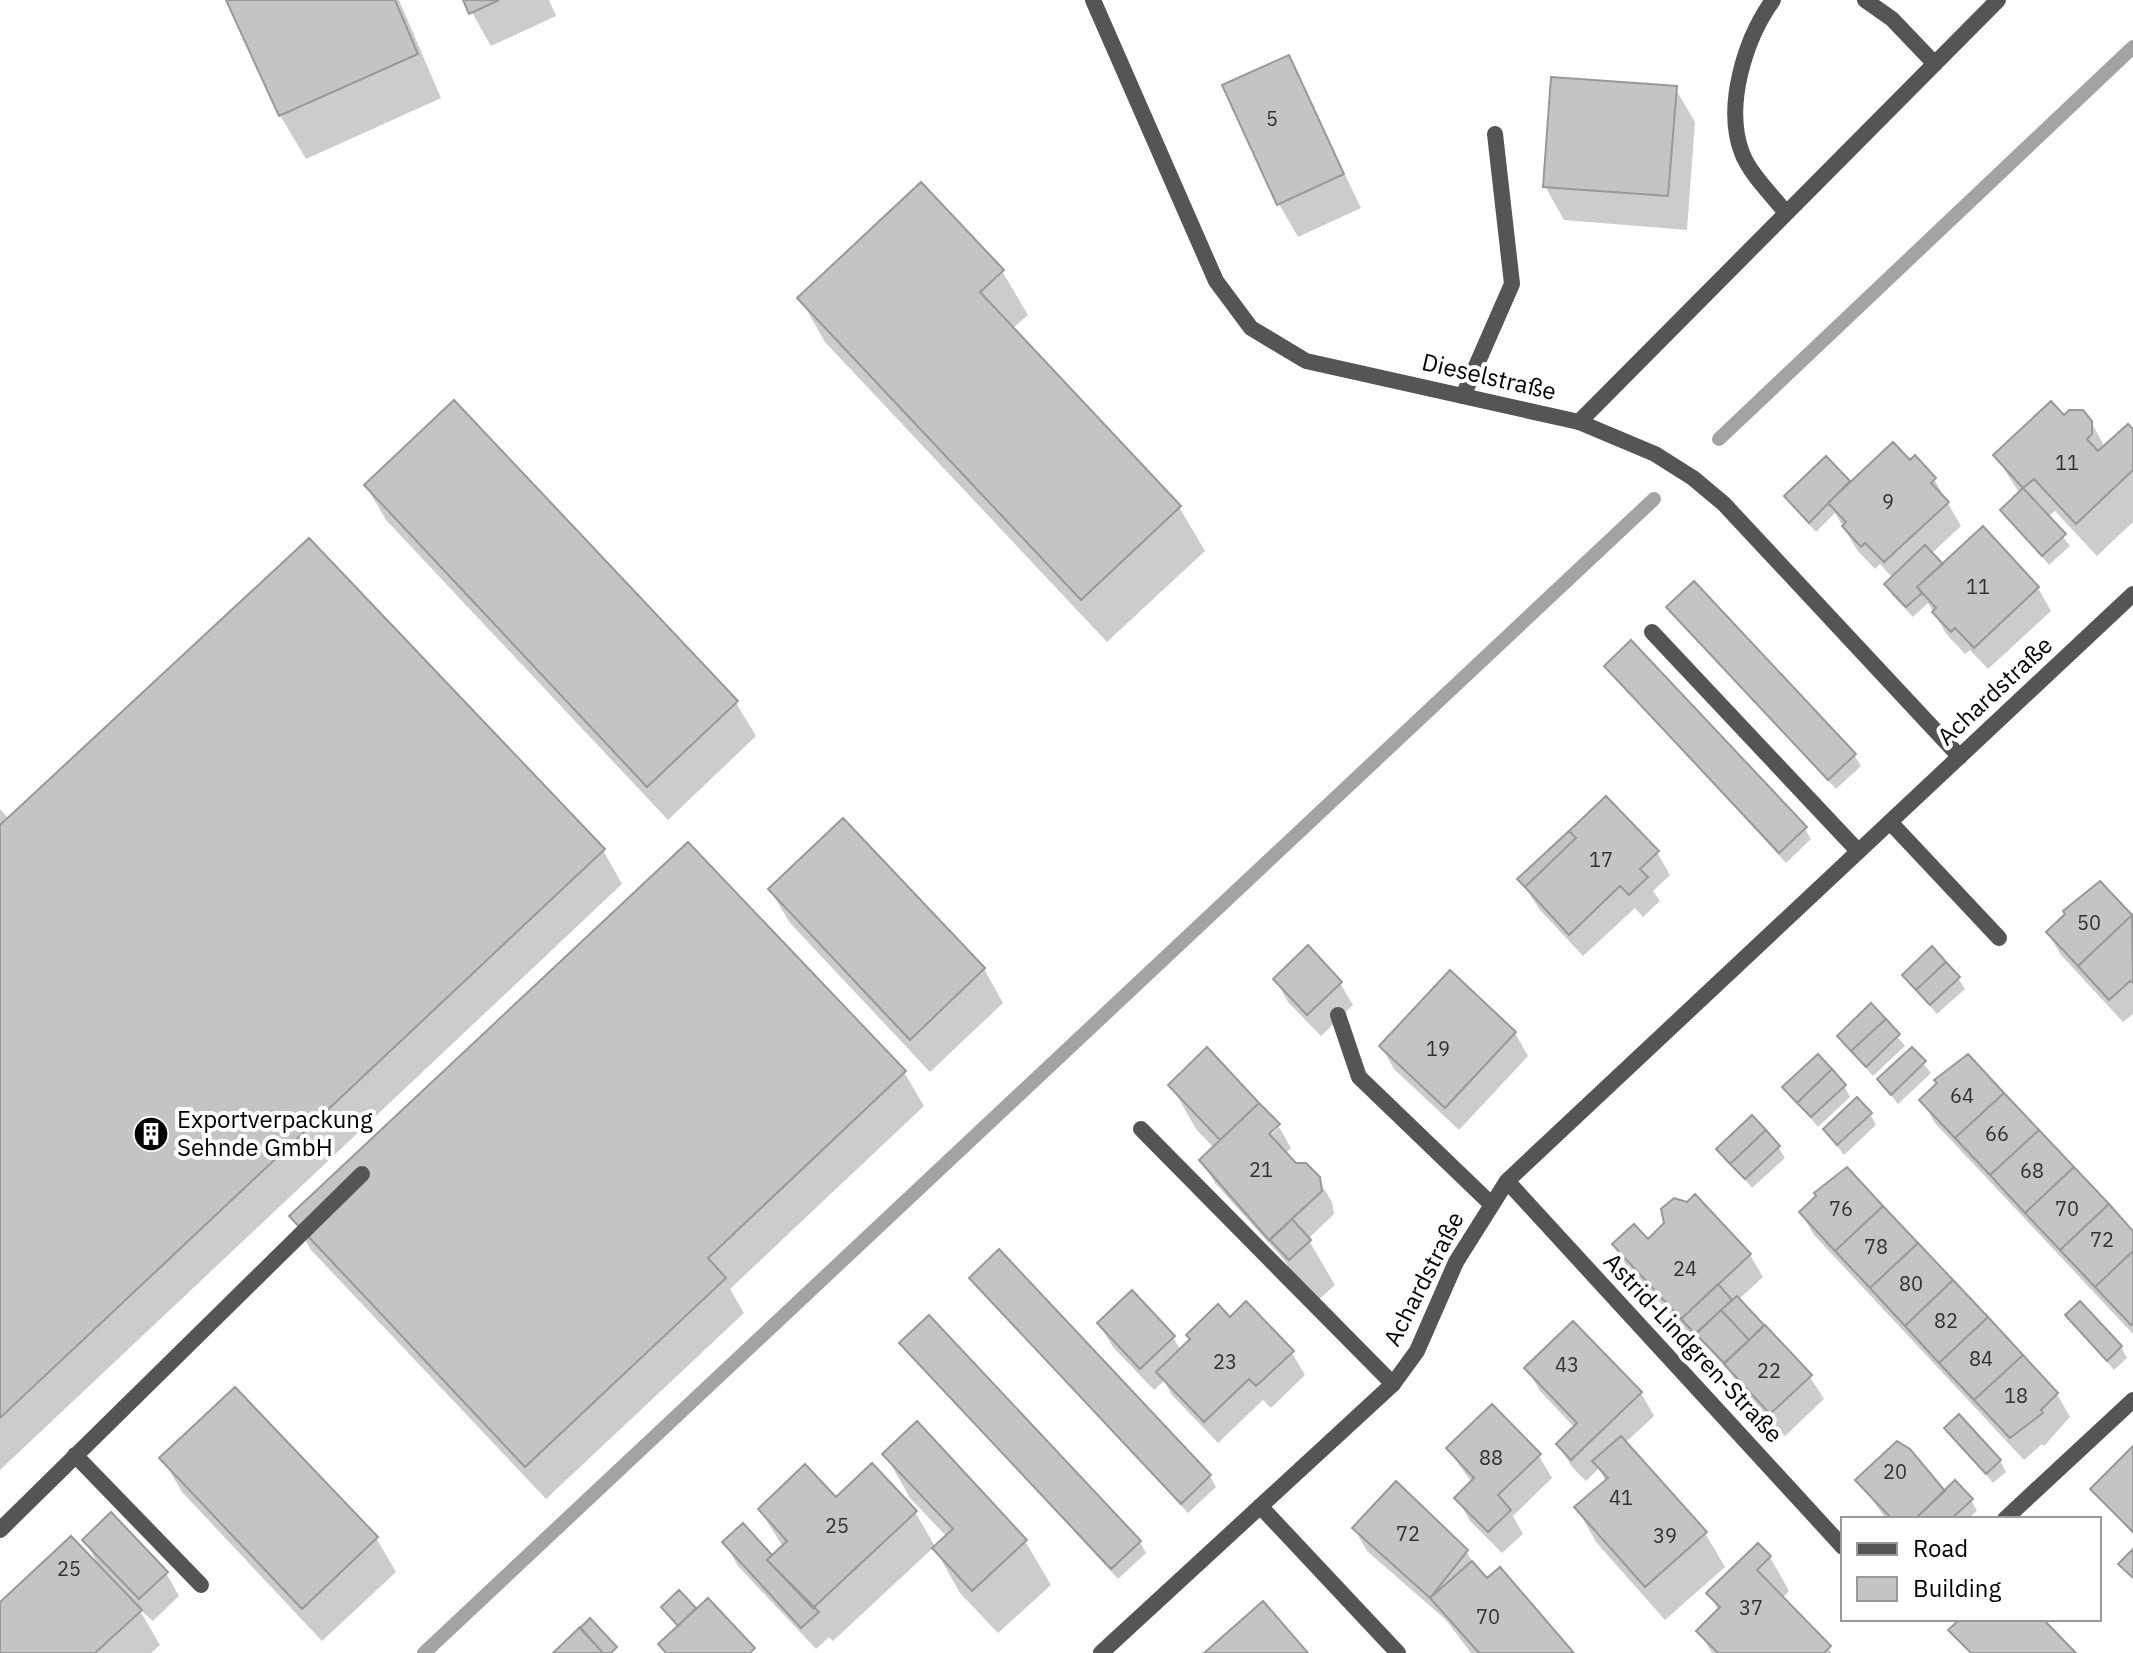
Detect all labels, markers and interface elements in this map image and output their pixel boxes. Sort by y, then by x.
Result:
house number: 5 [1266,105,1278,132]
street label: Dieselstraße [1419,345,1559,407]
house number: 11 [2055,449,2079,476]
house number: 9 [1882,488,1894,515]
house number: 11 [1966,573,1990,600]
street label: Achardstraße [1930,629,2059,752]
house number: 17 [1589,846,1613,873]
house number: 50 [2077,909,2101,936]
house number: 19 [1426,1035,1450,1062]
house number: 64 [1950,1082,1974,1109]
place label: Exportverpackung Sehnde GmbH [177,1103,373,1163]
building icon: Exportverpackung Sehnde GmbH [132,1115,170,1153]
house number: 66 [1985,1120,2009,1147]
house number: 21 [1249,1156,1273,1183]
house number: 68 [2020,1157,2044,1184]
house number: 76 [1829,1195,1853,1222]
house number: 70 [2055,1195,2079,1222]
street label: Achardstraße [1376,1206,1471,1351]
house number: 72 [2090,1226,2114,1253]
house number: 78 [1864,1233,1888,1260]
street label: Astrid-Lindgren-Straße [1597,1245,1790,1449]
house number: 24 [1673,1255,1697,1282]
house number: 80 [1899,1270,1923,1297]
house number: 82 [1934,1307,1958,1334]
house number: 84 [1969,1345,1993,1372]
house number: 23 [1213,1348,1237,1375]
house number: 43 [1555,1351,1579,1378]
house number: 22 [1757,1357,1781,1384]
house number: 18 [2004,1382,2028,1409]
house number: 88 [1479,1444,1503,1471]
house number: 20 [1883,1458,1907,1485]
house number: 41 [1609,1484,1633,1511]
house number: 25 [825,1512,849,1539]
legend [1841,1517,2101,1621]
house number: 72 [1396,1520,1420,1547]
house number: 39 [1653,1522,1677,1549]
text: Road [1913,1532,1968,1564]
house number: 25 [57,1555,81,1582]
text: Building [1913,1572,2001,1604]
house number: 37 [1739,1594,1763,1621]
house number: 70 [1476,1603,1500,1630]

